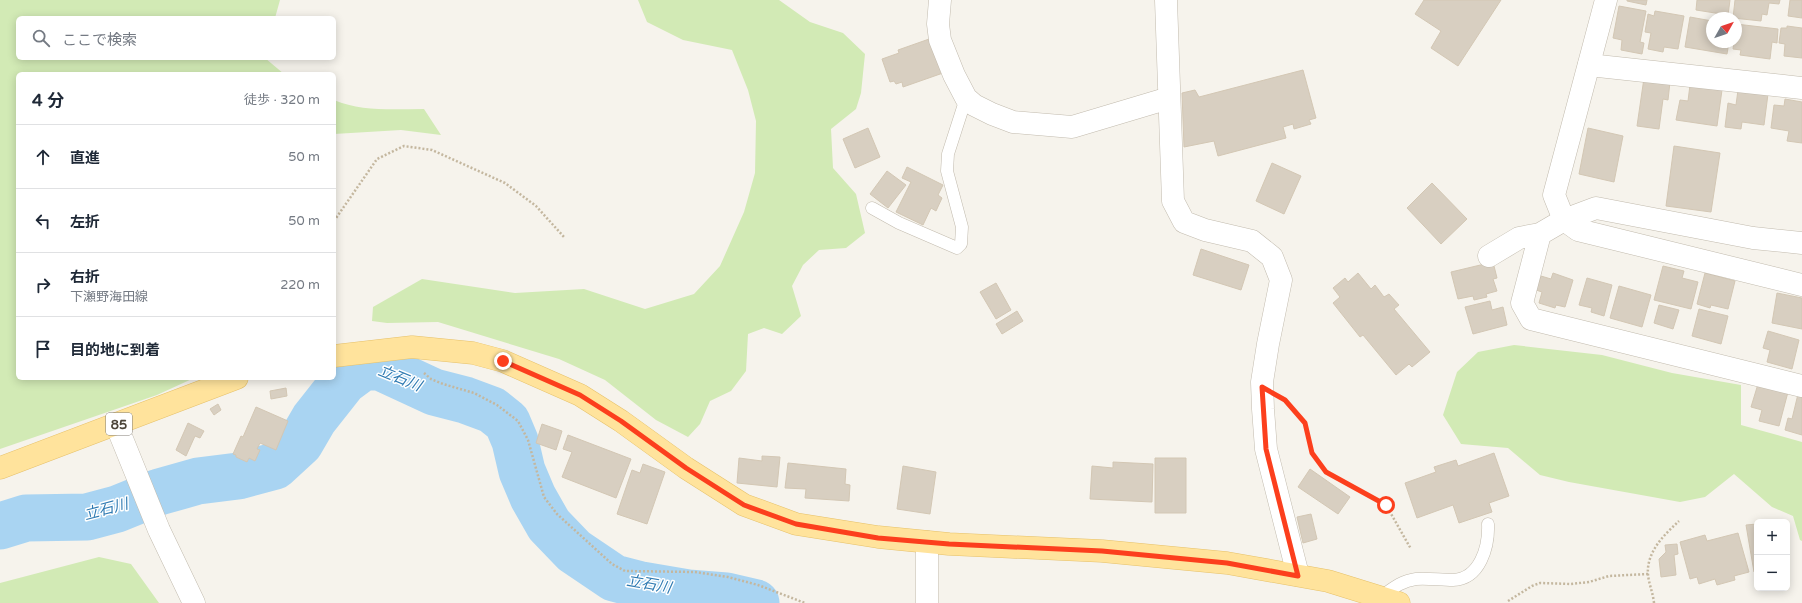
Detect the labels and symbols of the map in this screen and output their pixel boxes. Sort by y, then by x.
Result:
north arrow [1706,12,1742,48]
route end [494,352,512,370]
water label: 立石川 [376,361,426,396]
road number: 85 [106,413,132,435]
water label: 立石川 [82,494,132,524]
route start [1377,496,1395,514]
water label: 立石川 [625,571,675,597]

